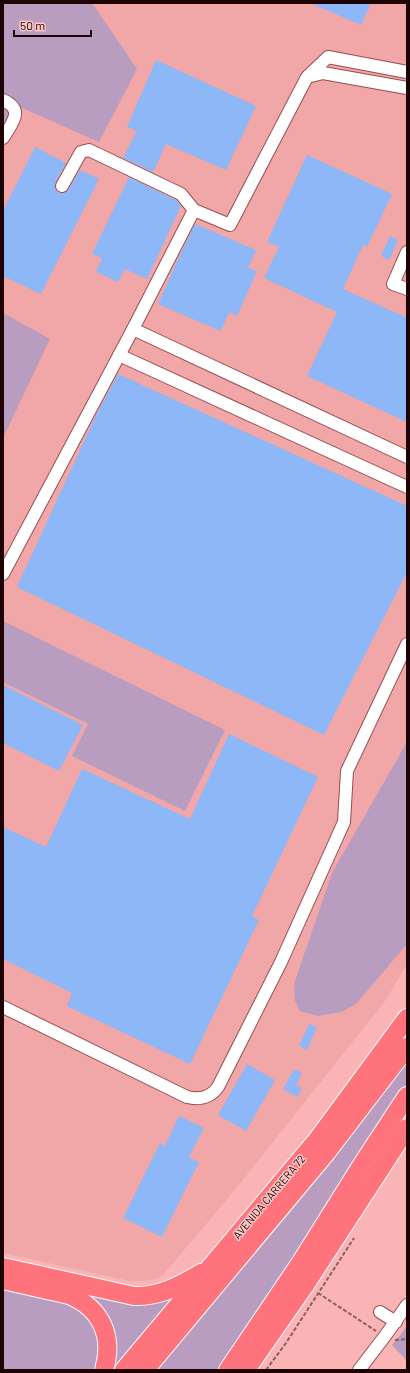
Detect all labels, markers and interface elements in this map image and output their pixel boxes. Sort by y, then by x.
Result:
scale bar [14,12,91,38]
text: 50 m [20,18,45,32]
street label: AVENIDA CARRERA 72 [230,1152,308,1241]

